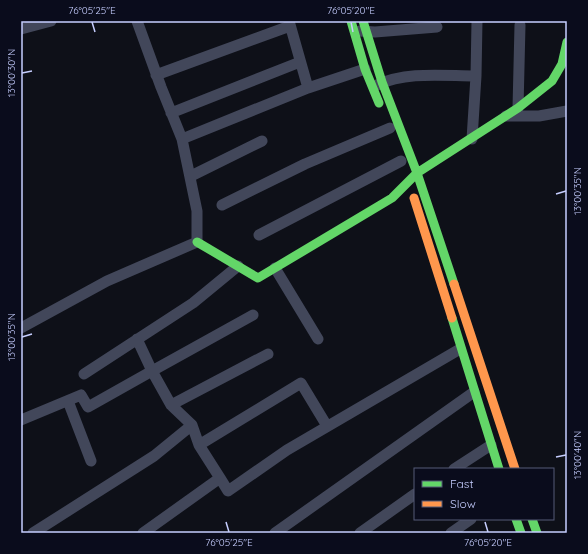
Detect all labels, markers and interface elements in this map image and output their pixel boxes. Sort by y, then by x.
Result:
text: 76°05'25"E [68,4,116,17]
text: 76°05'20"E [327,4,375,17]
text: 13°00'30"N [5,49,18,97]
text: 13°00'35"N [571,167,584,215]
text: 13°00'35"N [5,313,18,361]
text: 13°00'40"N [571,431,584,479]
legend [414,468,554,520]
text: Fast [450,476,474,491]
text: Slow [450,496,476,511]
text: 76°05'25"E [205,536,253,549]
text: 76°05'20"E [464,536,512,549]

